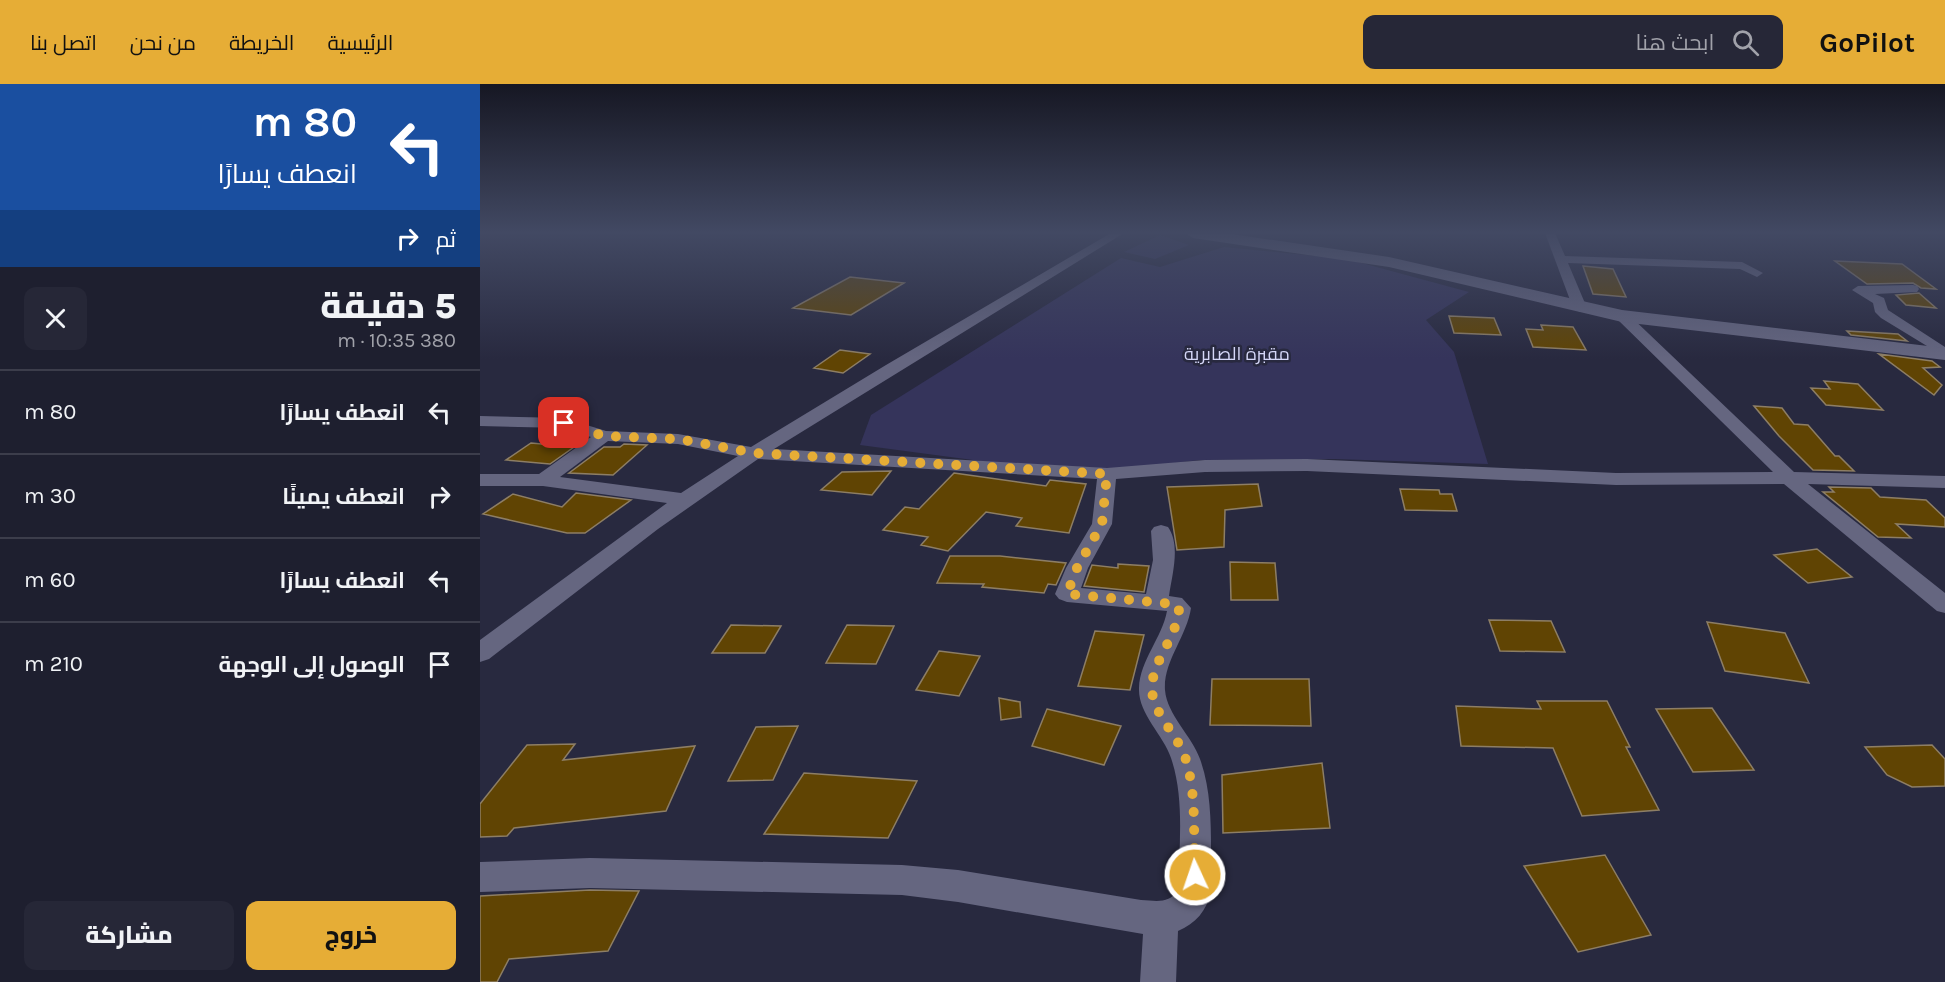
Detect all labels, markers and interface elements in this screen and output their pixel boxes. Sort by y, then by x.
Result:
search box [1363,15,1783,69]
icon: search [1729,26,1762,59]
text: GoPilot [1819,26,1915,59]
text: ابحث هنا [1636,30,1714,56]
text: اتصل بنا [30,31,97,55]
text: من نحن [130,31,196,55]
text: الخريطة [229,31,294,55]
text: الرئيسية [327,31,393,55]
text: 80 m [253,97,357,147]
icon: left [378,108,456,186]
text: انعطف يسارًا [217,158,357,190]
icon: right [391,222,424,255]
text: ثم [436,227,456,253]
text: 5 دقيقة [320,285,456,327]
button: close [24,287,87,350]
text: 380 m · 10:35 [337,329,456,352]
park label: مقبرة الصابرية [1184,343,1290,365]
icon: left [423,396,456,429]
pin [538,397,589,448]
text: 80 m [24,399,76,425]
text: انعطف يسارًا [279,400,405,426]
icon: arrive [547,406,580,439]
icon: right [423,480,456,513]
text: 30 m [24,483,76,509]
text: انعطف يمينًا [282,484,405,510]
icon: left [423,564,456,597]
text: 60 m [24,567,75,593]
text: انعطف يسارًا [279,568,405,594]
icon: arrive [423,648,456,681]
text: 210 m [24,651,83,677]
text: الوصول إلى الوجهة [219,652,405,678]
position arrow [1163,843,1227,907]
button: مشاركة [24,901,234,970]
button: خروج [246,901,456,970]

